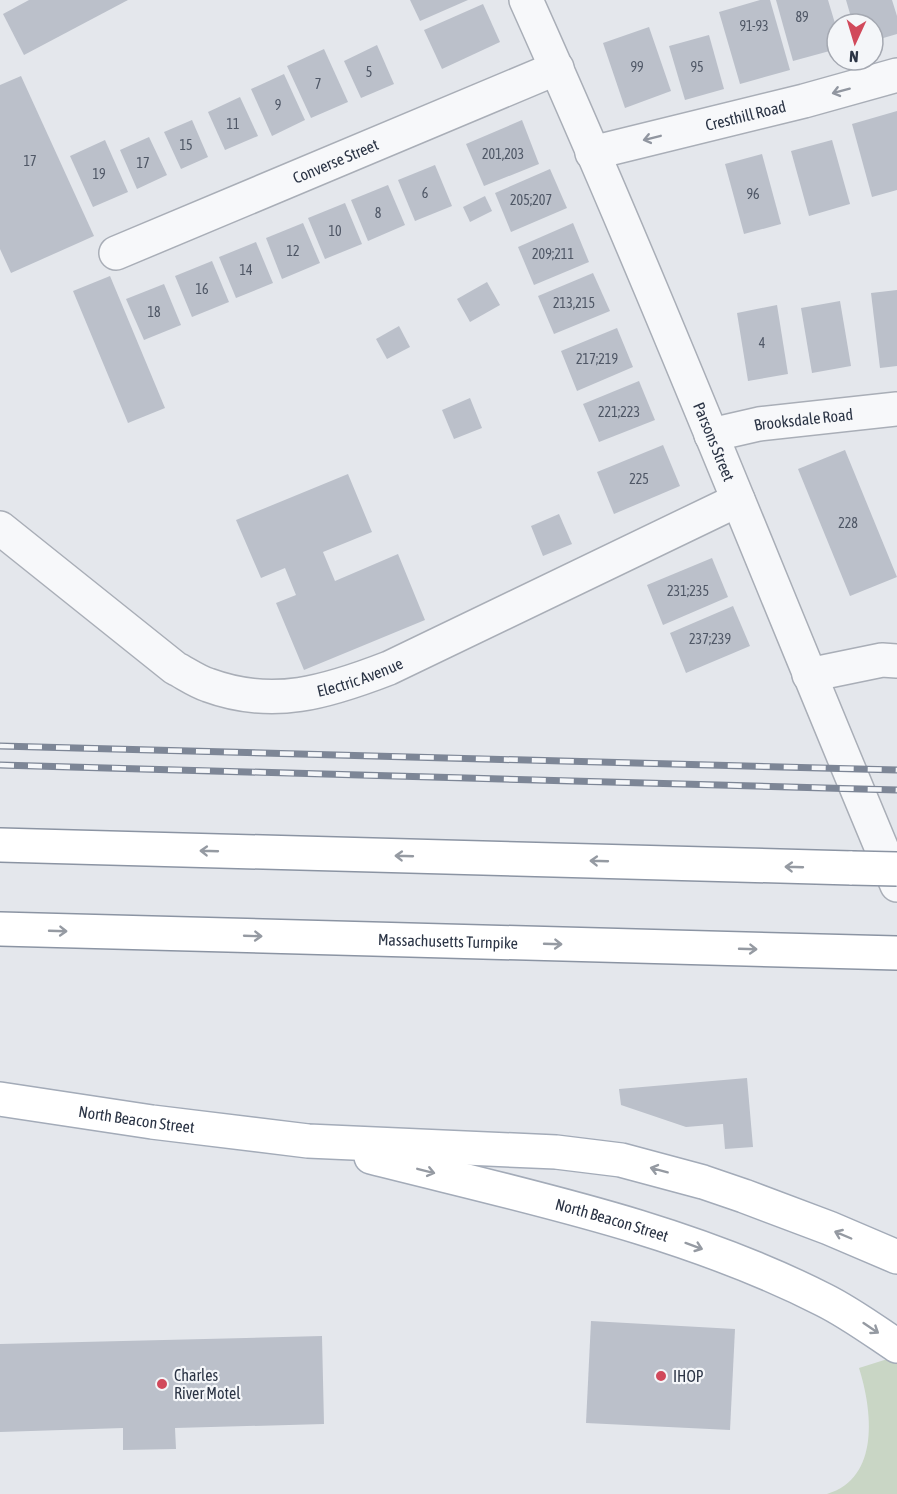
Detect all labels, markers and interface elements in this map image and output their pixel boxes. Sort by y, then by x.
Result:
house number: 89 [795,9,809,25]
north arrow [825,12,885,72]
house number: 91-93 [739,18,769,34]
text: N [849,48,859,66]
house number: 99 [630,59,644,75]
house number: 95 [690,59,704,75]
house number: 5 [366,64,372,80]
house number: 7 [315,76,321,92]
one-way arrow [831,86,850,97]
house number: 9 [275,97,281,113]
street label: Cresthill Road [703,97,788,134]
house number: 11 [226,116,240,132]
one-way arrow [642,133,661,145]
street label: Converse Street [290,135,381,187]
house number: 15 [179,137,193,153]
house number: 201,203 [482,146,524,162]
house number: 17 [23,153,37,169]
house number: 17 [136,155,150,171]
house number: 19 [92,166,106,182]
house number: 6 [422,185,429,201]
house number: 96 [746,186,760,202]
house number: 205;207 [510,192,552,208]
house number: 8 [375,205,382,221]
house number: 10 [328,223,342,239]
house number: 12 [286,243,300,259]
house number: 209;211 [532,246,574,262]
house number: 14 [239,262,253,278]
house number: 16 [195,281,209,297]
house number: 213,215 [553,295,595,311]
house number: 18 [147,304,161,320]
house number: 4 [759,335,766,351]
house number: 217;219 [576,351,618,367]
street label: Parsons Street [690,399,739,484]
house number: 221;223 [598,404,640,420]
street label: Brooksdale Road [752,405,854,434]
house number: 225 [629,471,649,487]
house number: 228 [838,515,858,531]
house number: 231;235 [667,583,709,599]
house number: 237;239 [689,631,731,647]
street label: Electric Avenue [315,654,405,700]
one-way arrow [200,845,220,857]
one-way arrow [395,850,415,862]
one-way arrow [590,856,610,867]
one-way arrow [785,861,804,872]
one-way arrow [48,925,68,937]
one-way arrow [243,930,263,942]
street label: Massachusetts Turnpike [378,930,518,952]
one-way arrow [543,938,563,950]
one-way arrow [738,944,758,955]
street label: North Beacon Street [77,1102,196,1136]
one-way arrow [650,1163,669,1175]
one-way arrow [416,1166,435,1177]
street label: North Beacon Street [553,1195,671,1245]
one-way arrow [835,1228,853,1240]
one-way arrow [684,1242,703,1253]
one-way arrow [862,1322,878,1334]
place label: Charles River Motel [174,1366,241,1402]
place label: IHOP [673,1367,704,1385]
marker: IHOP [654,1369,668,1383]
marker: Charles River Motel [155,1377,169,1391]

